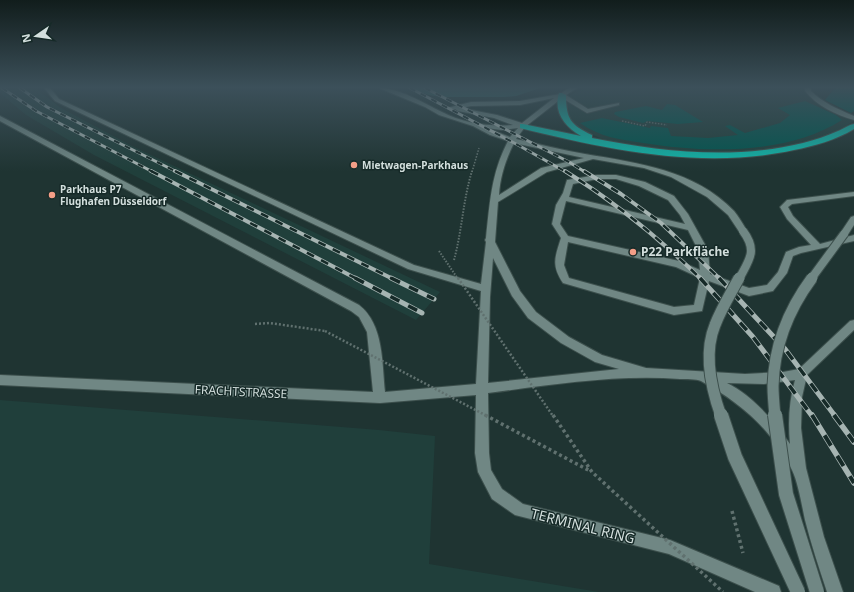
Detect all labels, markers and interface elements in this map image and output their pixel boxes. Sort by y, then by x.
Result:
north arrow [16,16,56,56]
text: N [17,32,34,44]
place label: Mietwagen-Parkhaus [362,158,468,172]
marker: Mietwagen-Parkhaus [349,160,359,170]
place label: Parkhaus P7 Flughafen Düsseldorf [60,182,168,208]
marker: Parkhaus P7 Flughafen Düsseldorf [47,190,57,200]
place label: P22 Parkfläche [641,243,729,260]
marker: P22 Parkfläche [628,247,638,257]
street label: FRACHTSTRASSE [194,381,288,402]
street label: TERMINAL RING [529,503,637,548]

